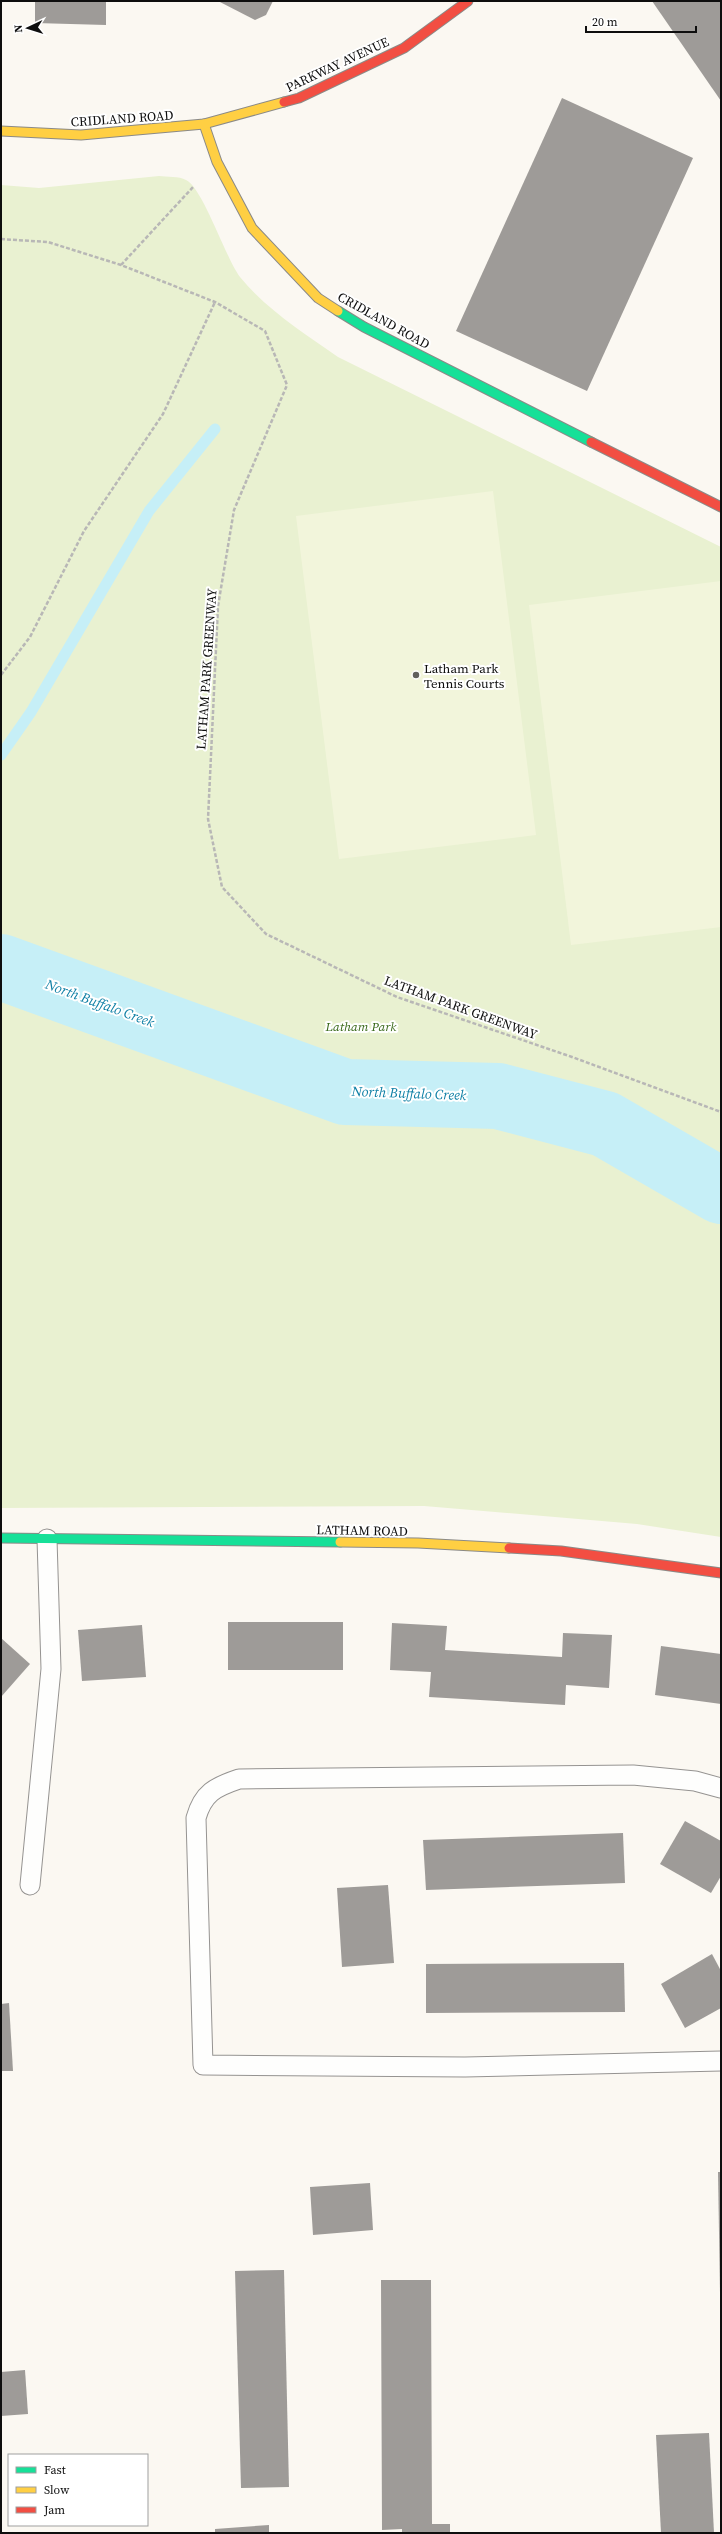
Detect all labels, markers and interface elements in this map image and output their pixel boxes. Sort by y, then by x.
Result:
north arrow [8,8,48,48]
scale bar [586,8,696,34]
text: 20 m [592,14,618,30]
text: N [11,24,26,33]
street label: PARKWAY AVENUE [283,33,392,96]
street label: CRIDLAND ROAD [70,106,174,131]
street label: CRIDLAND ROAD [335,288,433,353]
street label: LATHAM PARK GREENWAY [192,587,221,750]
place label: Latham Park Tennis Courts [424,660,505,692]
marker: Latham Park Tennis Courts [411,670,421,680]
street label: LATHAM PARK GREENWAY [382,972,540,1043]
water label: North Buffalo Creek [42,974,158,1032]
park label: Latham Park [325,1018,397,1035]
water label: North Buffalo Creek [350,1081,467,1105]
street label: LATHAM ROAD [316,1521,408,1540]
legend [8,2454,148,2526]
text: Fast [44,2462,66,2478]
text: Slow [44,2482,70,2498]
text: Jam [43,2502,65,2518]

